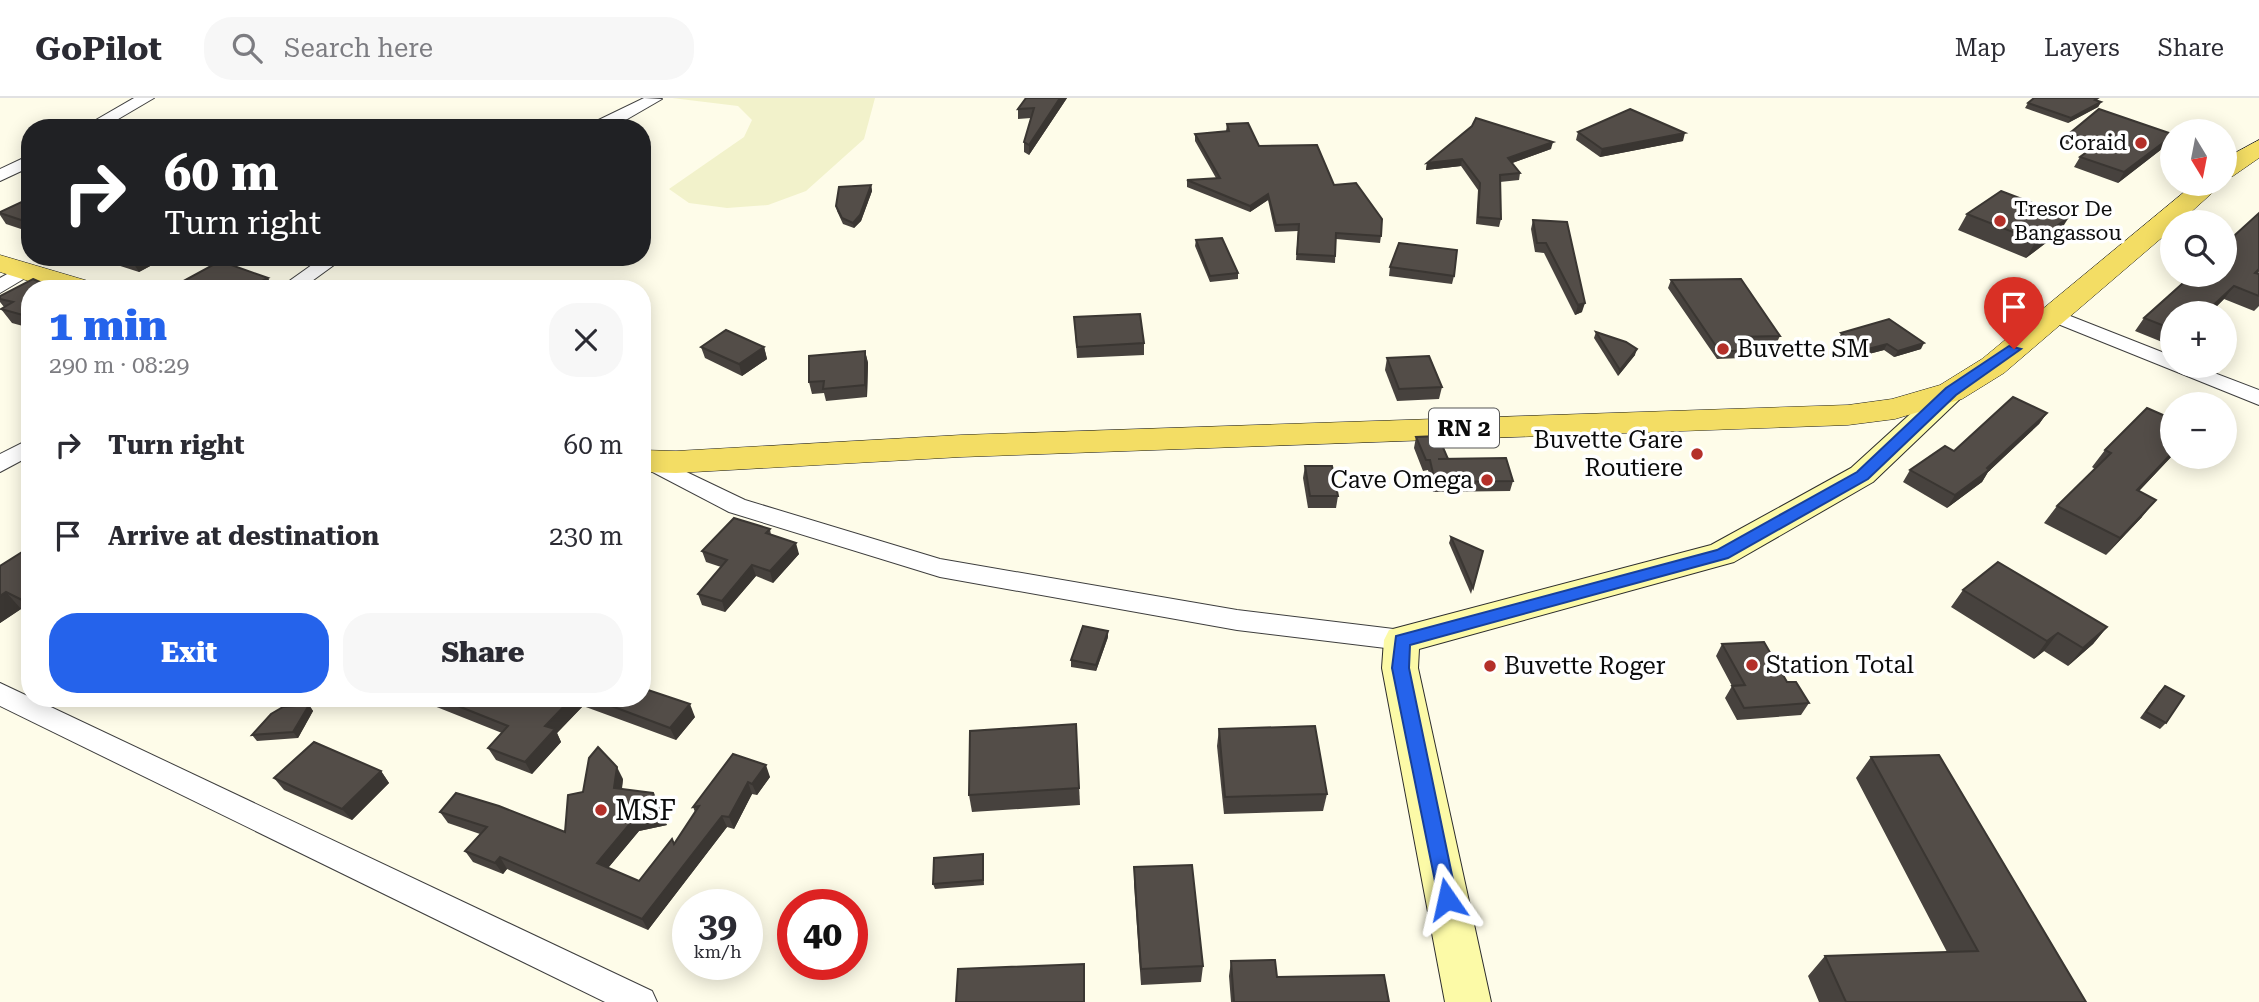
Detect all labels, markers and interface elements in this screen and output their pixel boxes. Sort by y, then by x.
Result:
search box [204,17,694,80]
text: GoPilot [35,29,162,68]
icon: search [228,29,266,67]
text: Search here [284,33,433,63]
text: Map [1955,34,2006,62]
text: Layers [2044,34,2120,62]
text: Share [2158,34,2224,62]
north arrow [2160,119,2236,196]
map controls [2160,119,2237,469]
place label: Coraid [2059,131,2128,155]
marker: Coraid [2133,135,2149,151]
text: 60 m [164,145,279,202]
icon: right [49,147,140,238]
place label: Tresor De Bangassou [2014,197,2122,245]
text: Turn right [164,204,321,242]
button: search [2160,210,2237,287]
marker: Tresor De Bangassou [1992,213,2008,229]
pin [1984,277,2044,349]
icon: arrive [1995,288,2033,326]
text: 1 min [49,301,167,350]
button: + [2160,301,2237,378]
button: close [549,303,623,377]
place label: Buvette SM [1737,335,1869,363]
marker: Buvette SM [1715,341,1731,357]
text: 290 m · 08:29 [49,352,189,379]
button: − [2160,392,2237,469]
road number: RN 2 [1429,408,1499,448]
icon: right [49,426,87,464]
place label: Buvette Gare Routiere [1534,426,1683,482]
text: Turn right [108,430,244,460]
text: 60 m [564,430,623,460]
marker: Buvette Gare Routiere [1689,446,1705,462]
place label: Cave Omega [1330,466,1473,494]
marker: Cave Omega [1479,472,1495,488]
icon: arrive [49,517,87,555]
text: Arrive at destination [108,521,379,551]
text: 230 m [549,521,623,551]
button: Exit [49,613,329,693]
button: Share [343,613,623,693]
place label: Station Total [1766,651,1914,679]
place label: Buvette Roger [1504,652,1666,680]
marker: Station Total [1744,657,1760,673]
marker: Buvette Roger [1482,658,1498,674]
place label: MSF [615,794,676,827]
marker: MSF [593,802,609,818]
position arrow [1410,862,1484,936]
speed limit sign: 40 [777,889,868,980]
text: 39 [698,905,737,946]
text: km/h [693,941,742,962]

